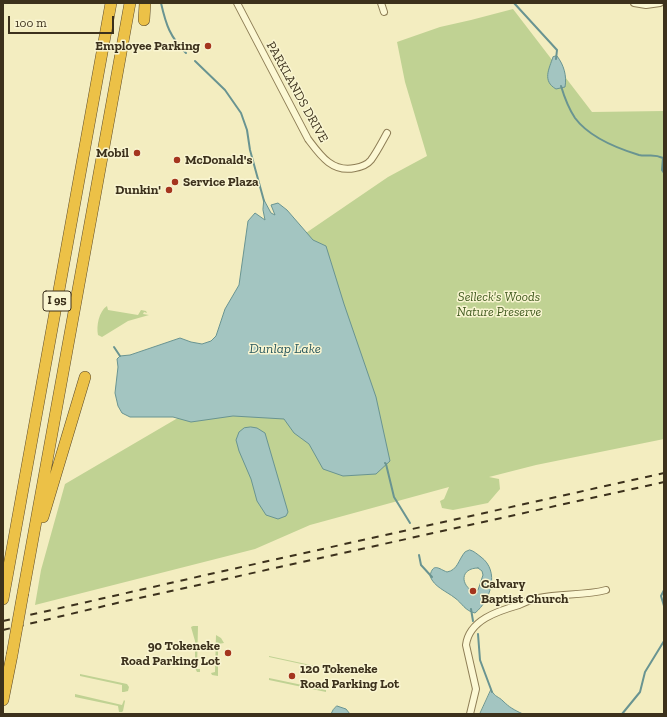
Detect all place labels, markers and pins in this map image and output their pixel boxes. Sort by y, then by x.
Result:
place label: Employee Parking [95,38,200,54]
marker: Employee Parking [203,41,213,51]
place label: Mobil [96,145,129,161]
marker: Mobil [132,148,142,158]
place label: McDonald's [185,152,252,168]
marker: McDonald's [172,155,182,165]
place label: Service Plaza [183,174,259,190]
marker: Service Plaza [170,177,180,187]
place label: Dunkin' [115,182,161,198]
marker: Dunkin' [164,185,174,195]
place label: Calvary Baptist Church [481,576,569,607]
marker: Calvary Baptist Church [468,586,478,596]
place label: 90 Tokeneke Road Parking Lot [121,638,220,669]
marker: 90 Tokeneke Road Parking Lot [223,648,233,658]
place label: 120 Tokeneke Road Parking Lot [300,661,399,692]
marker: 120 Tokeneke Road Parking Lot [287,671,297,681]

